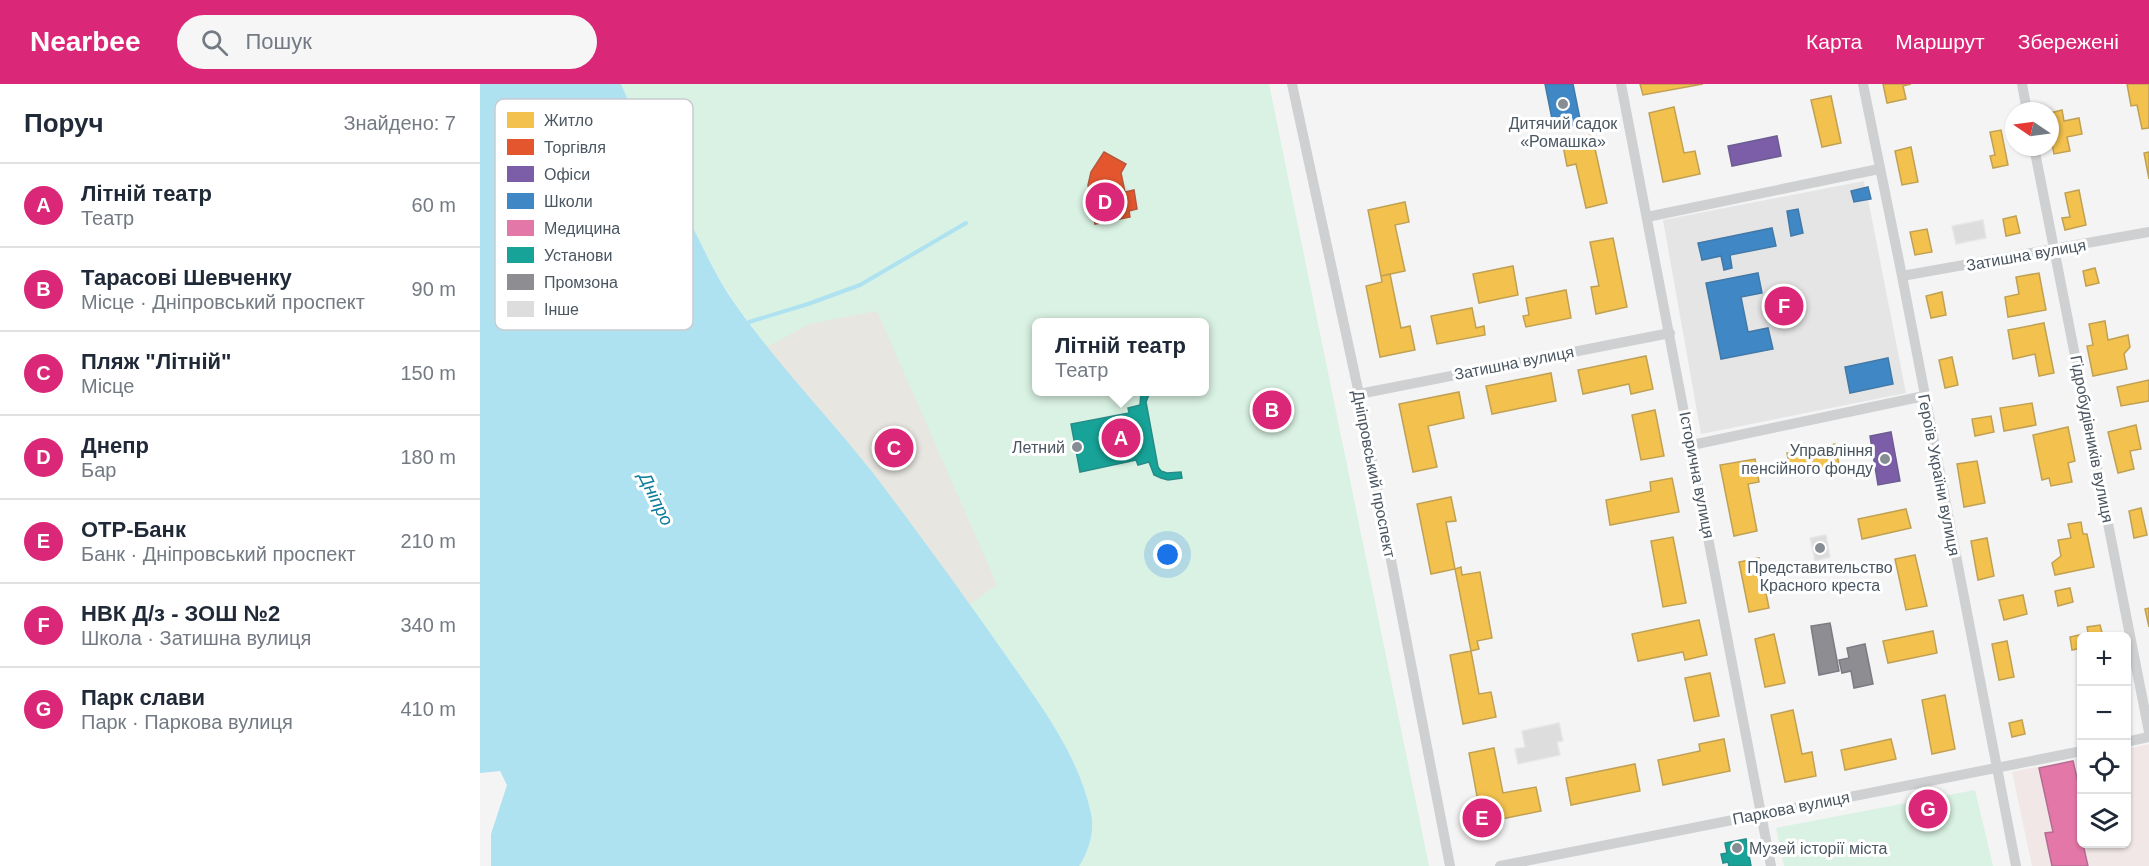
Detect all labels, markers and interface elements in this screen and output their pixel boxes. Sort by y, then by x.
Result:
search box [177,15,597,69]
text: Nearbee [30,26,141,57]
icon: search [198,26,231,59]
text: Пошук [246,29,312,54]
text: Карта [1806,30,1862,53]
text: Маршрут [1895,30,1985,53]
text: Збережені [2018,30,2119,53]
marker: Дитячий садок «Ромашка» [1556,97,1570,111]
legend [495,99,693,330]
north arrow [2005,102,2059,156]
text: Поруч [24,108,104,138]
text: Знайдено: 7 [343,112,456,134]
text: Житло [544,112,593,129]
place label: Дитячий садок «Ромашка» [1509,115,1618,150]
text: Торгівля [544,139,606,156]
text: Офіси [544,166,590,183]
pin: D [1086,180,1124,224]
text: Літній театр [81,181,212,206]
text: Школи [544,193,593,210]
text: A [36,194,51,216]
text: 60 m [412,194,456,216]
text: Театр [81,207,134,229]
text: Медицина [544,220,620,237]
street label: Затишна вулиця [1965,236,2087,274]
text: Установи [544,247,612,264]
text: Тарасові Шевченку [81,265,292,290]
text: Промзона [544,274,618,291]
text: B [36,278,51,300]
text: 90 m [412,278,456,300]
pin: F [1764,284,1804,328]
text: Місце · Дніпровський проспект [81,291,365,313]
text: Інше [544,301,579,318]
popup [1032,318,1209,396]
text: Літній театр [1055,333,1186,358]
street label: Затишна вулиця [1453,343,1575,383]
text: Пляж "Літній" [81,349,231,374]
street label: Гідробудівників вулиця [2067,354,2117,524]
text: Театр [1055,359,1108,381]
text: C [36,362,51,384]
text: 150 m [400,362,456,384]
text: Місце [81,375,134,397]
pin: B [1252,388,1292,432]
street label: Дніпровський проспект [1349,389,1399,560]
street label: Героїв України вулиця [1915,393,1963,557]
street label: Історична вулиця [1676,410,1718,540]
pin: A [1102,416,1140,460]
pin: C [874,426,914,470]
text: Днепр [81,433,149,458]
place label: Летний [1012,439,1065,456]
marker: Летний [1070,440,1084,454]
place label: Управління пенсійного фонду [1741,442,1873,477]
text: D [36,446,51,468]
text: 180 m [400,446,456,468]
marker: Управління пенсійного фонду [1878,452,1892,466]
text: Бар [81,459,116,481]
water label: Дніпро [634,467,677,529]
text: ОТР-Банк [81,517,186,542]
text: E [37,530,50,552]
text: 210 m [400,530,456,552]
your location [1153,540,1182,569]
marker: Представительство Красного креста [1813,541,1827,555]
text: Банк · Дніпровський проспект [81,543,356,565]
place label: Представительство Красного креста [1747,559,1893,594]
text: НВК Д/з - ЗОШ №2 [81,601,280,626]
text: F [37,614,50,636]
text: 340 m [400,614,456,636]
text: Школа · Затишна вулиця [81,627,311,649]
map controls [2077,632,2131,848]
button: + [2077,632,2131,686]
text: Парк слави [81,685,205,710]
button: − [2077,686,2131,740]
text: G [36,698,51,720]
text: 410 m [400,698,456,720]
text: Парк · Паркова вулиця [81,711,293,733]
button: locate [2077,740,2131,794]
pin: G [1908,786,1948,832]
street label: Паркова вулиця [1731,788,1851,828]
button: layers [2077,794,2131,848]
pin: E [1462,796,1502,840]
place label: Музей історії міста [1749,840,1888,857]
marker: Музей історії міста [1730,841,1744,855]

